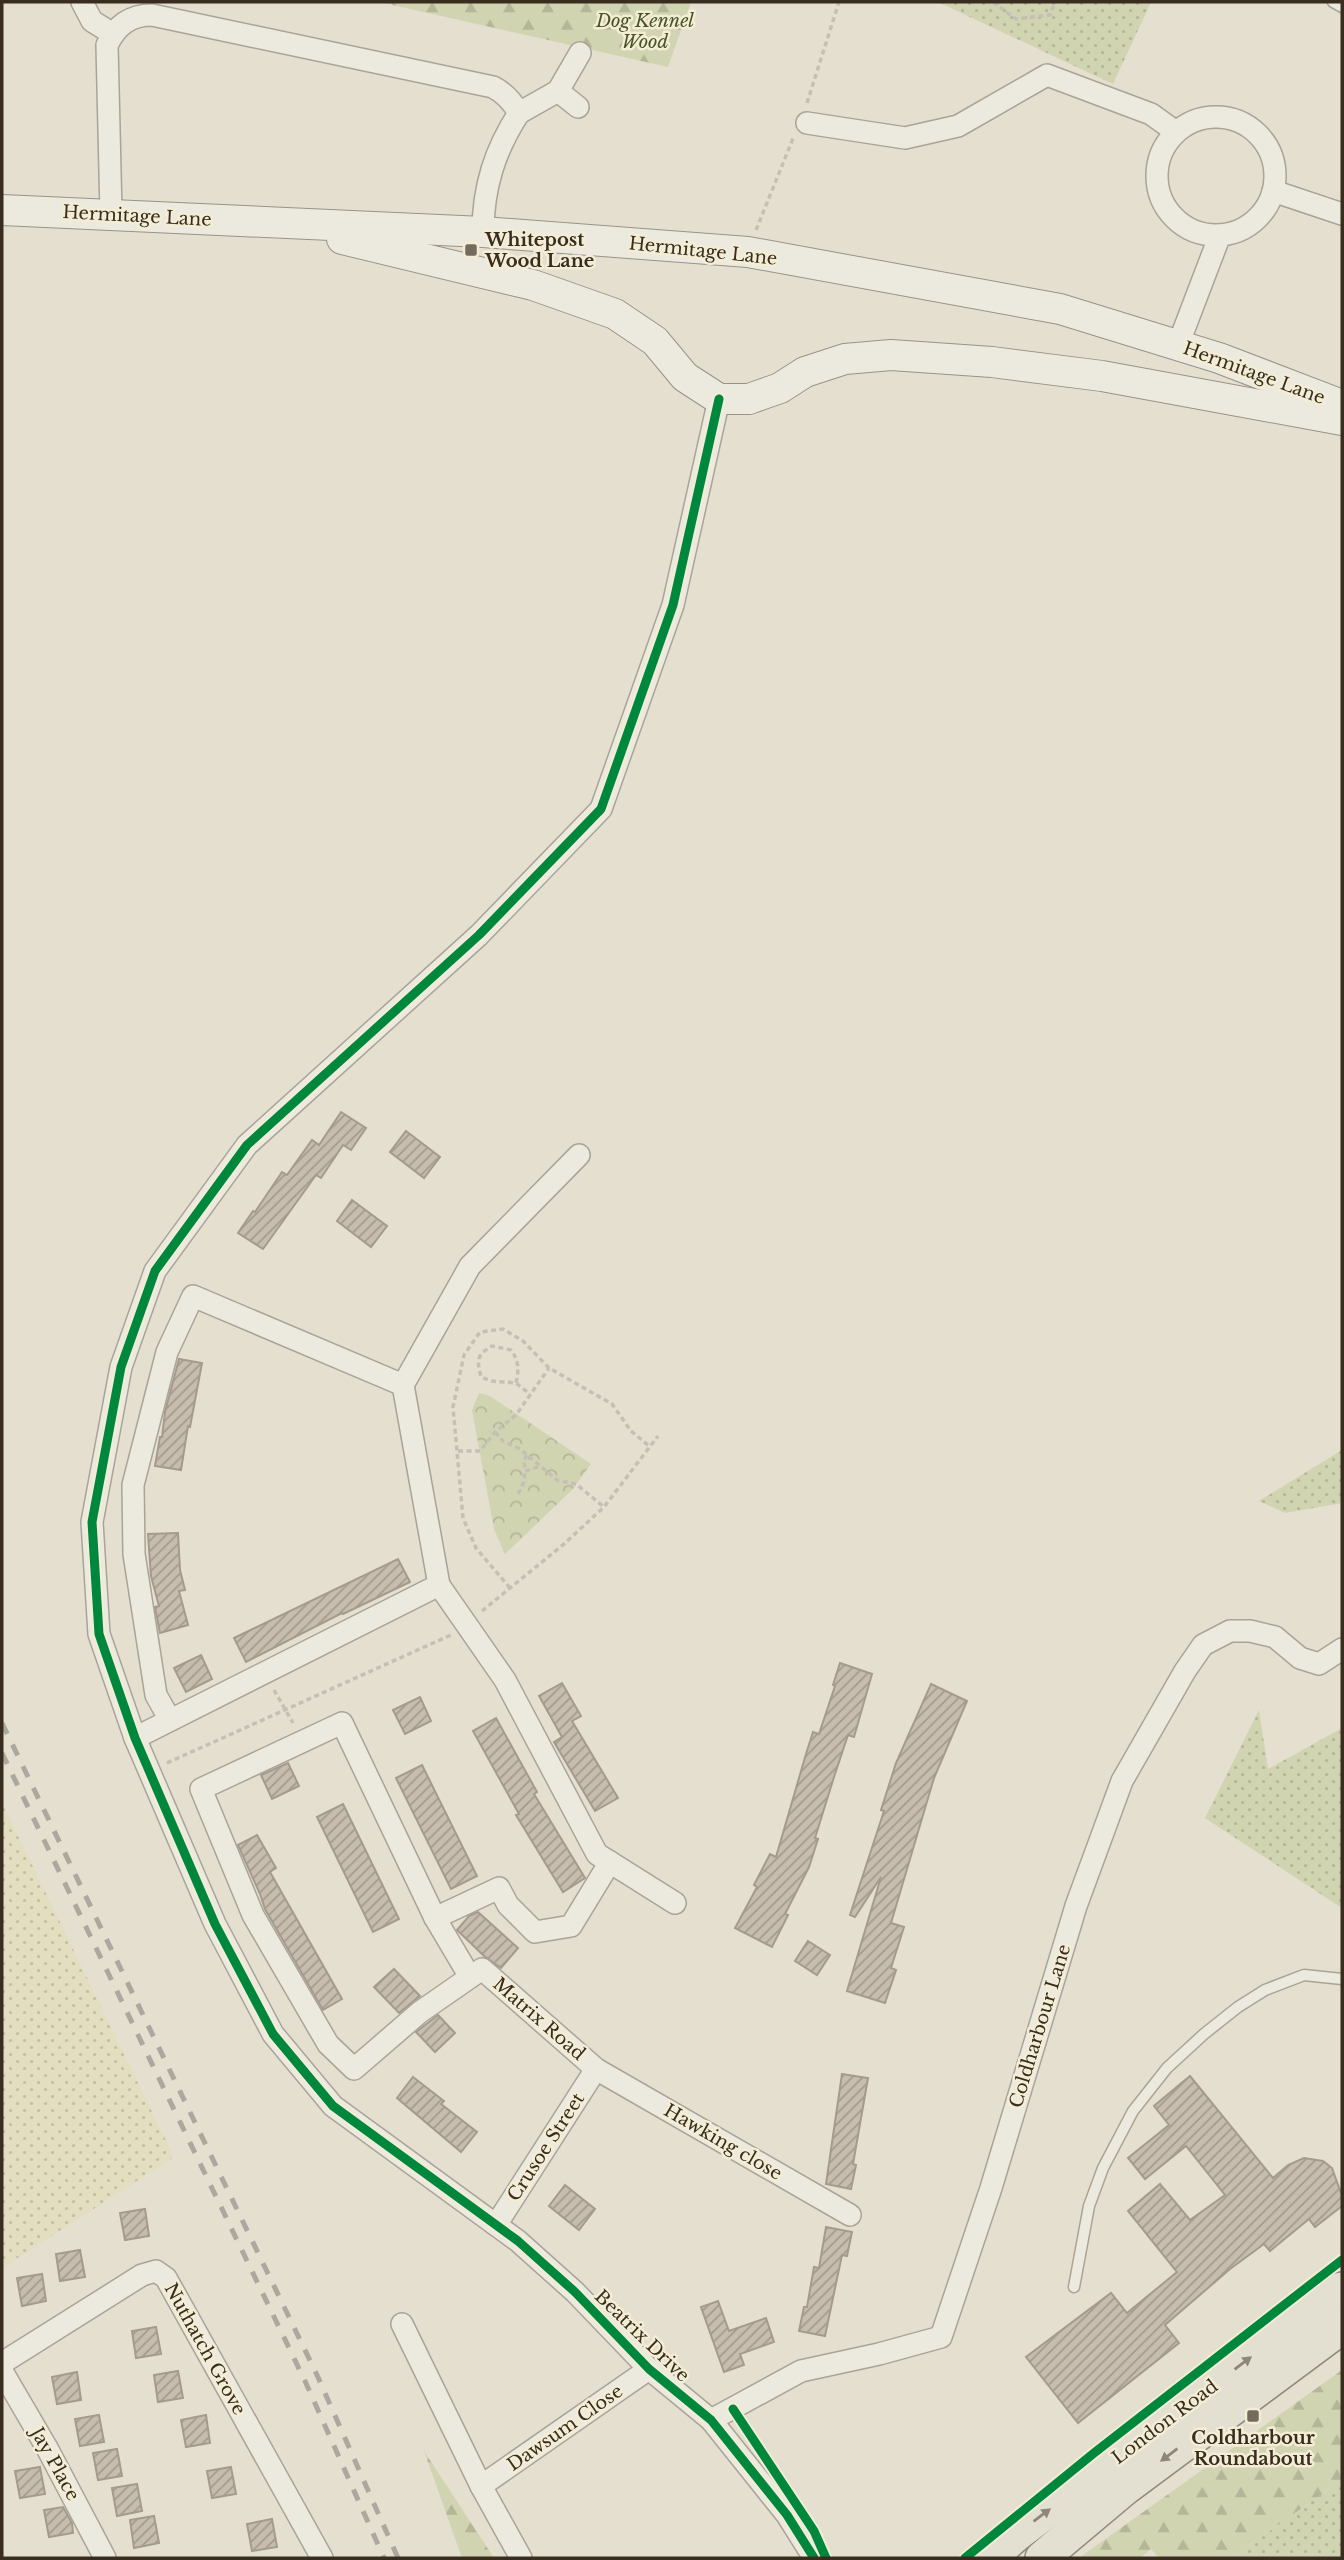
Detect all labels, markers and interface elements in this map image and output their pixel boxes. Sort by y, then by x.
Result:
park label: Dog Kennel Wood [595,10,694,53]
street label: Hermitage Lane [62,201,212,231]
place label: Whitepost Wood Lane [484,229,594,272]
street label: Hermitage Lane [628,232,778,270]
marker: Whitepost Wood Lane [463,242,479,258]
street label: Hermitage Lane [1180,337,1328,409]
street label: Coldharbour Lane [1005,1942,1075,2110]
street label: Matrix Road [488,1973,590,2065]
street label: Crusoe Street [503,2089,589,2205]
street label: Hawking close [660,2099,786,2185]
street label: Nuthatch Grove [160,2279,250,2419]
street label: Beatrix Drive [590,2285,694,2387]
one-way arrow [1234,2356,1252,2370]
street label: London Road [1108,2375,1222,2469]
street label: Dawsum Close [503,2380,627,2476]
marker: Coldharbour Roundabout [1245,2408,1261,2424]
street label: Jay Place [25,2422,84,2504]
place label: Coldharbour Roundabout [1191,2427,1315,2470]
one-way arrow [1161,2448,1179,2463]
one-way arrow [1033,2508,1052,2522]

